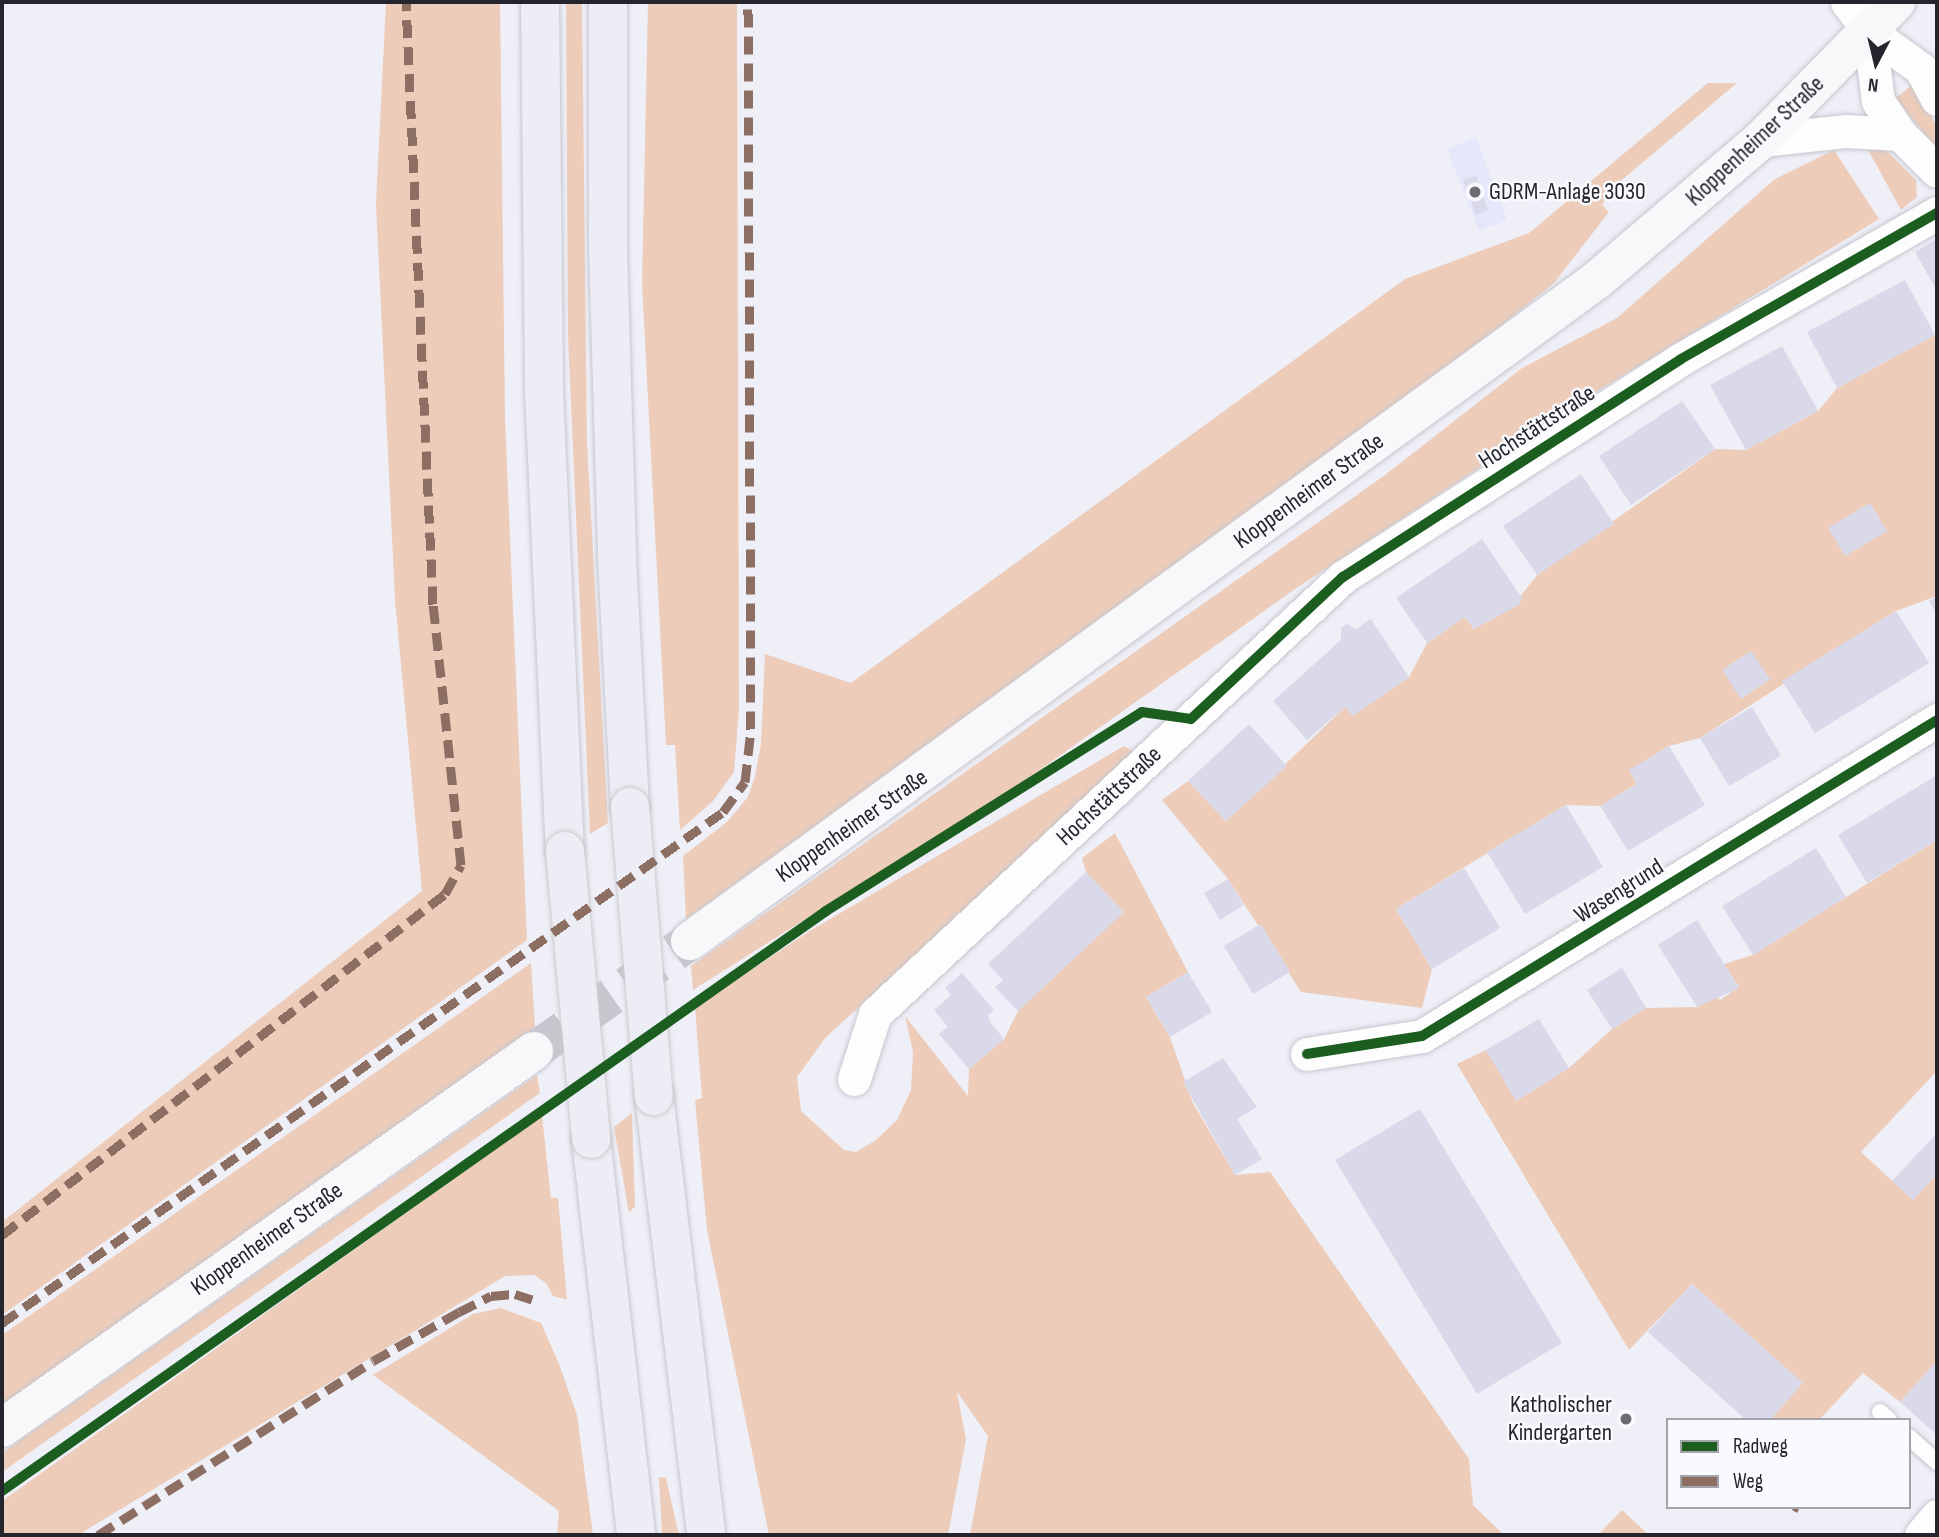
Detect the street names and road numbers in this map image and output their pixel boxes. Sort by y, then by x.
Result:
street label: Kloppenheimer Straße [1680,70,1830,212]
street label: Hochstättstraße [1473,379,1601,475]
street label: Kloppenheimer Straße [1228,427,1390,555]
street label: Hochstättstraße [1051,740,1167,852]
street label: Kloppenheimer Straße [771,763,933,889]
street label: Wasengrund [1569,852,1669,930]
street label: Kloppenheimer Straße [186,1176,348,1302]

